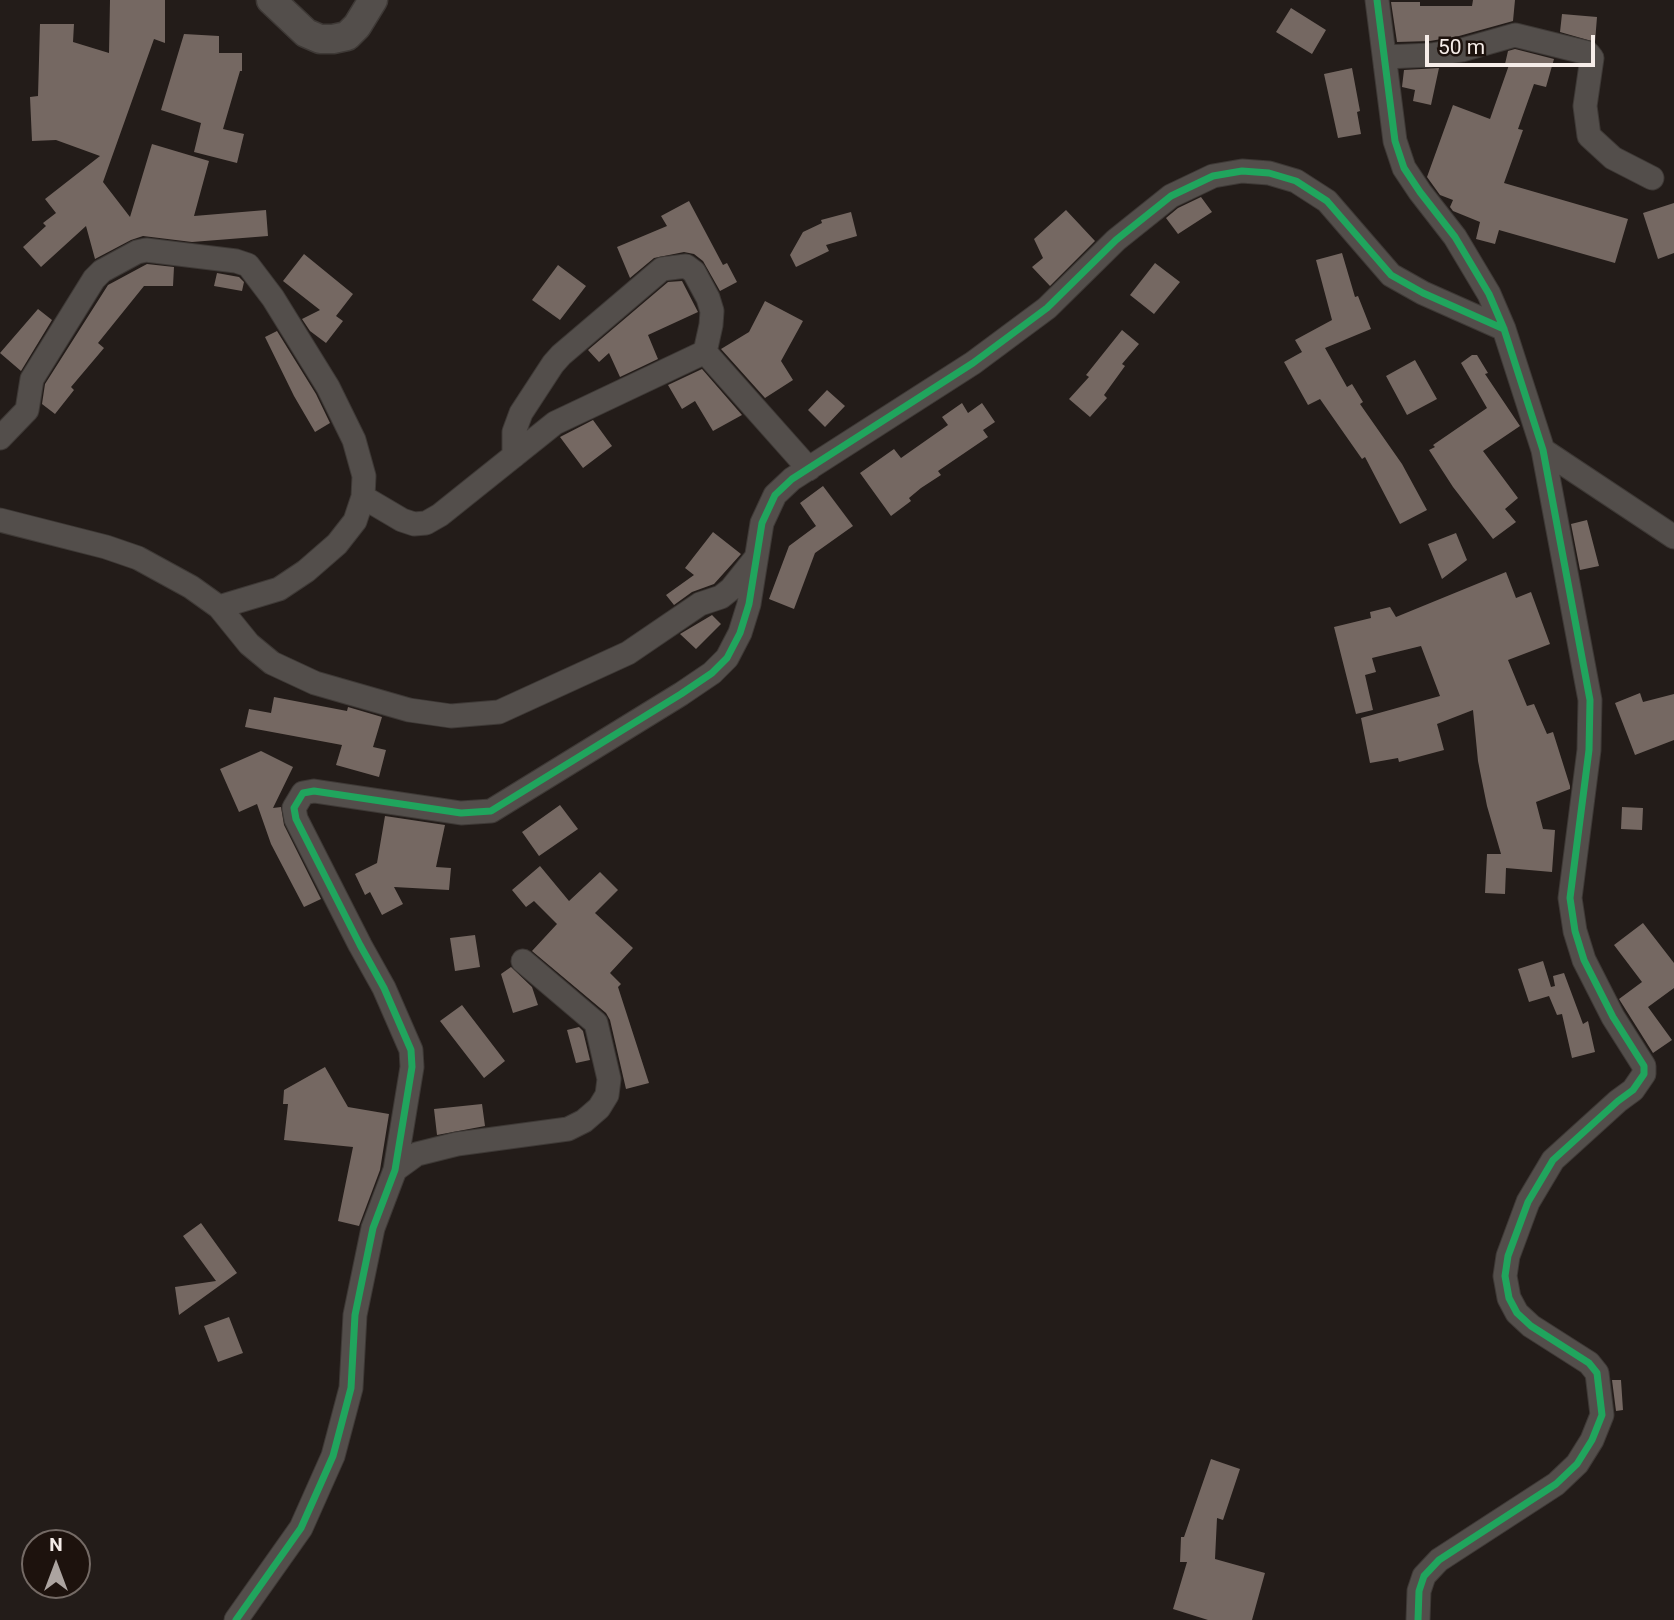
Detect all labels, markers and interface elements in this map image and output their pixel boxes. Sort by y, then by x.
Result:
scale bar [1429,21,1599,65]
text: 50 m [1438,35,1485,59]
north arrow [21,1529,91,1599]
text: N [49,1533,63,1556]

